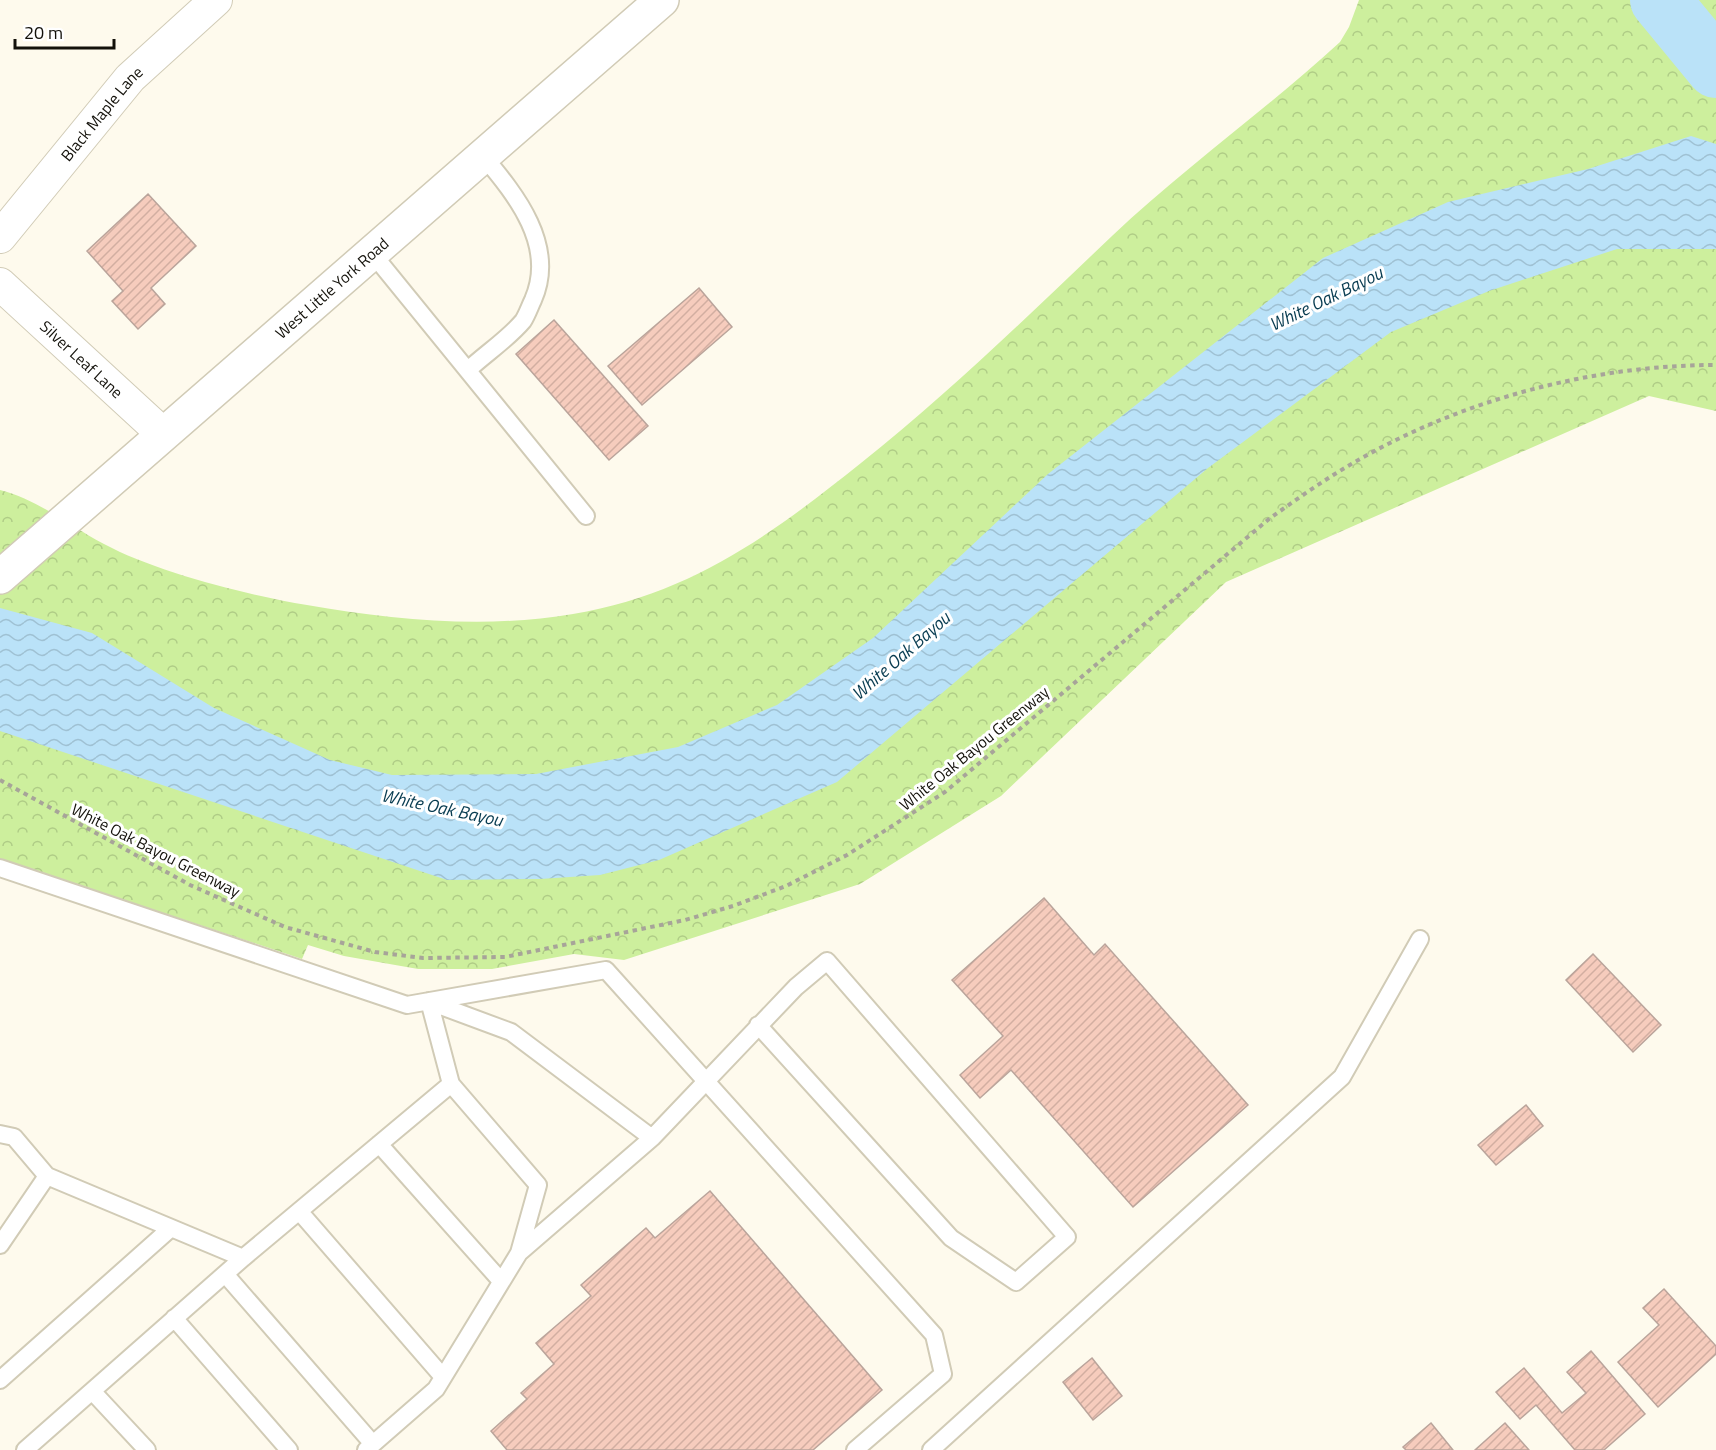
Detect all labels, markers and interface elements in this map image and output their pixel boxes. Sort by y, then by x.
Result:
scale bar [15,12,114,50]
text: 20 m [24,19,63,46]
street label: Black Maple Lane [55,60,148,166]
street label: West Little York Road [270,232,394,344]
water label: White Oak Bayou [1265,259,1388,338]
street label: Silver Leaf Lane [35,315,129,404]
water label: White Oak Bayou [845,604,957,706]
street label: White Oak Bayou Greenway [894,680,1054,816]
water label: White Oak Bayou [379,782,506,834]
street label: White Oak Bayou Greenway [67,797,245,903]

